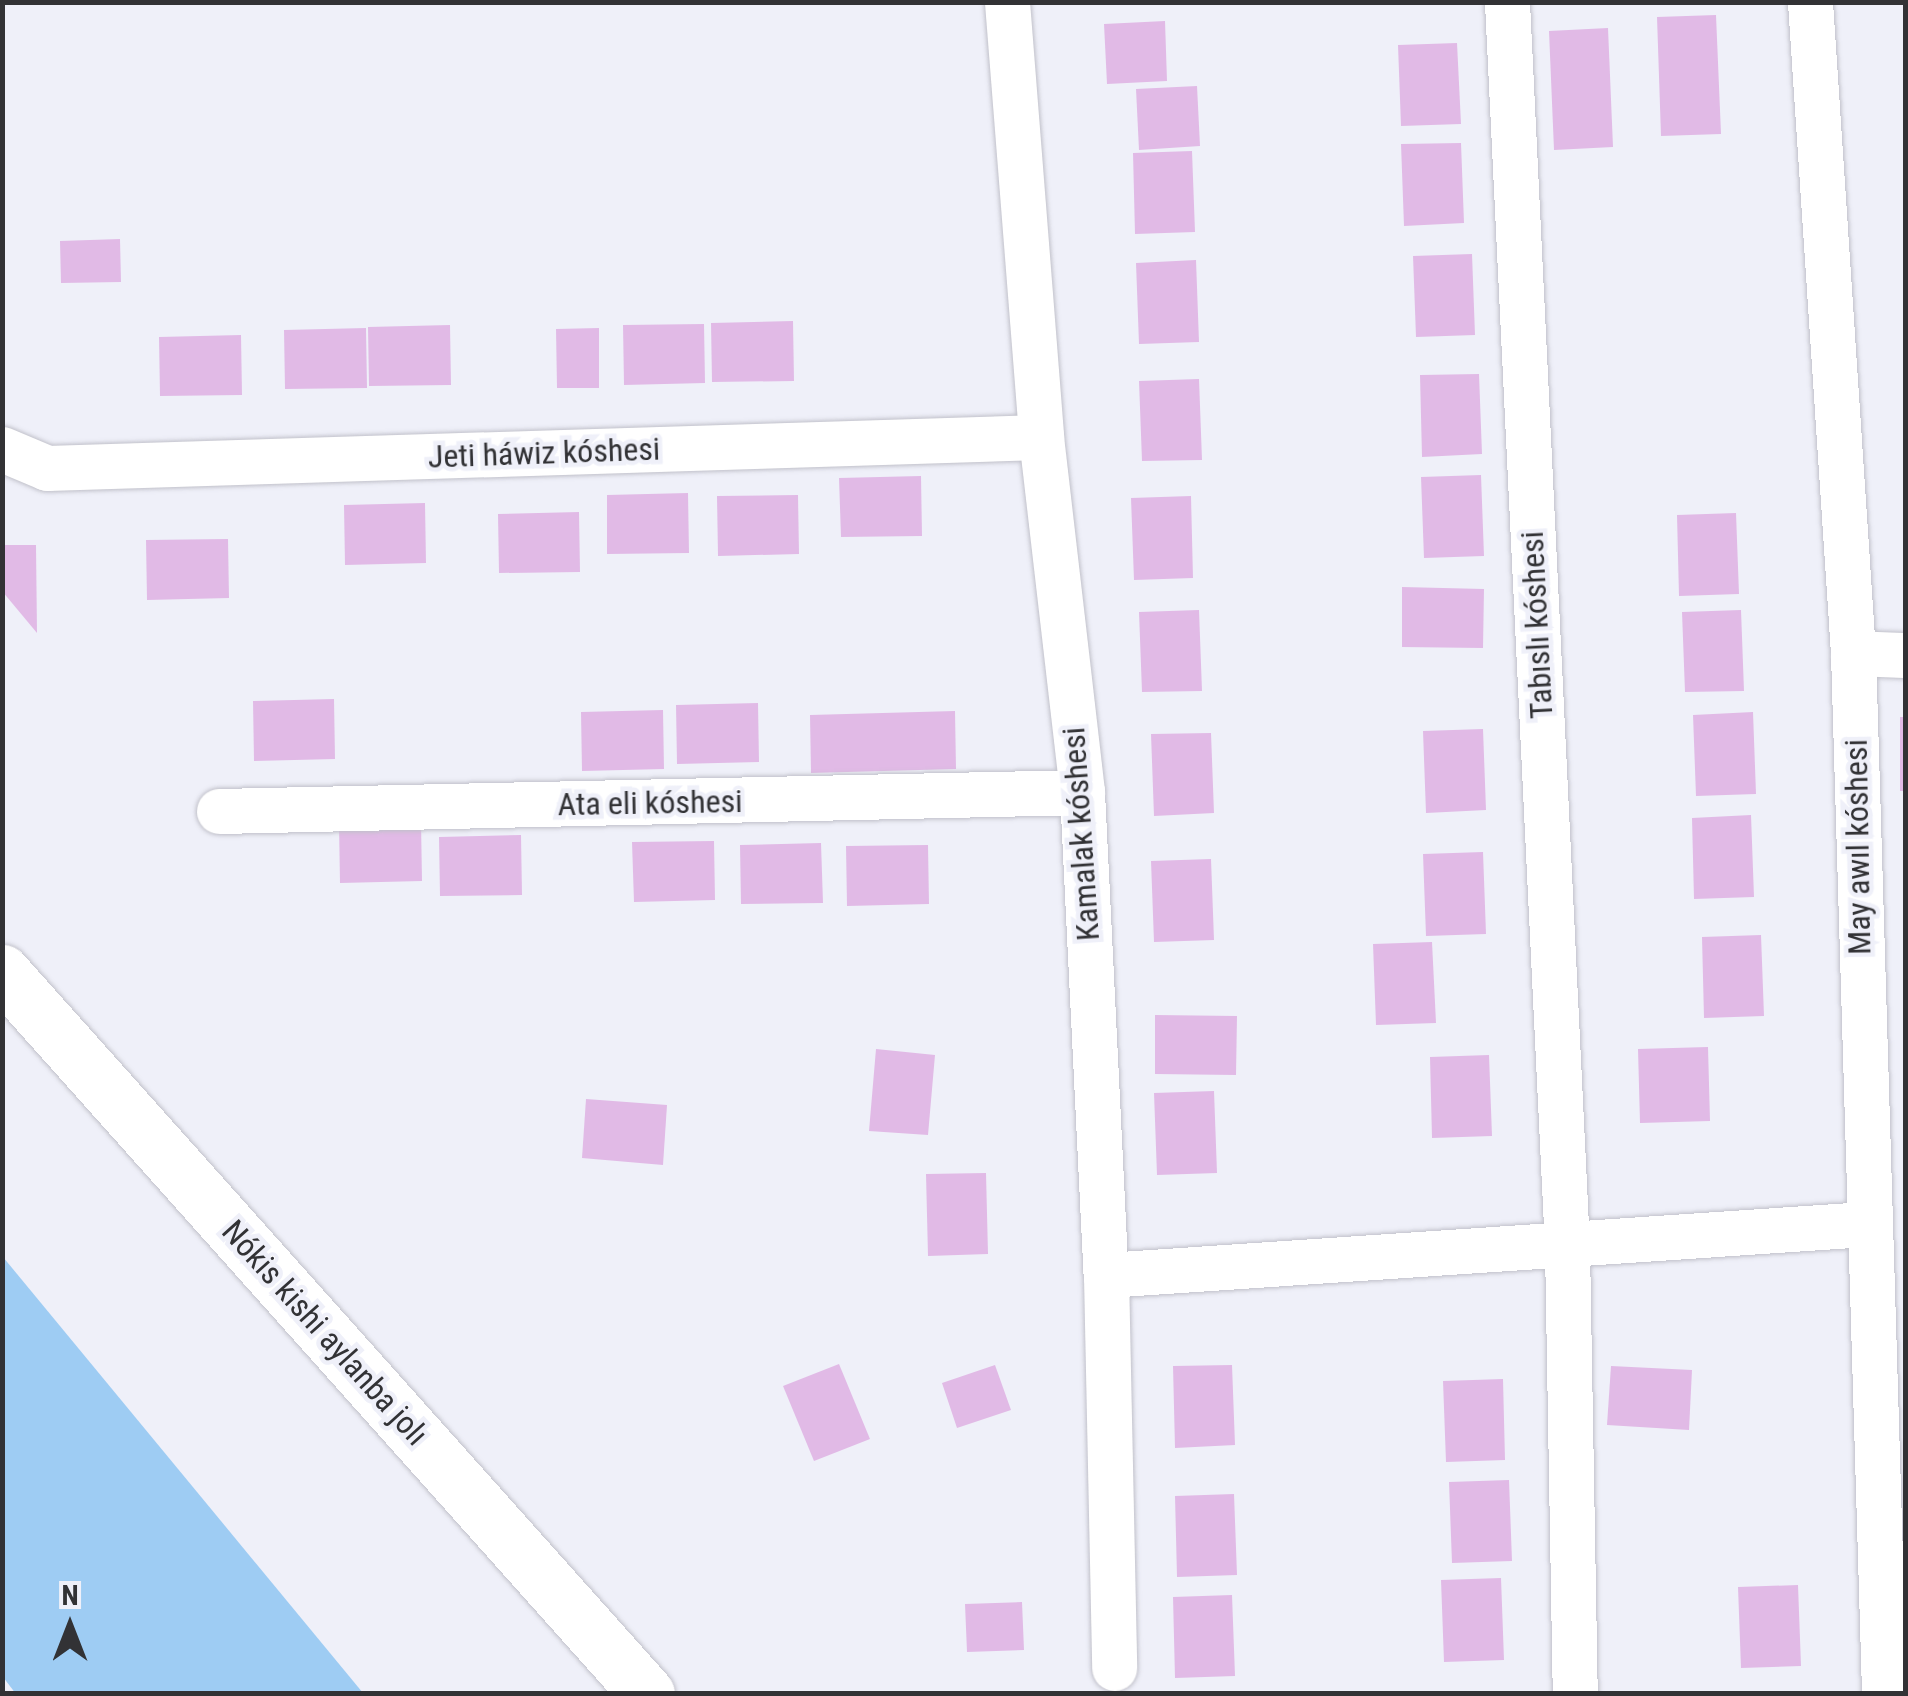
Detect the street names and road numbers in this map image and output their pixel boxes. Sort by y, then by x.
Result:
street label: Jeti háwiz kóshesi [427,430,661,476]
street label: Tabıslı kóshesi [1513,530,1561,720]
street label: Kamalak kóshesi [1054,726,1108,942]
street label: May awıl kóshesi [1837,739,1879,955]
street label: Ata eli kóshesi [557,782,743,824]
street label: Nókis kishi aylanba jolı [214,1213,436,1453]

